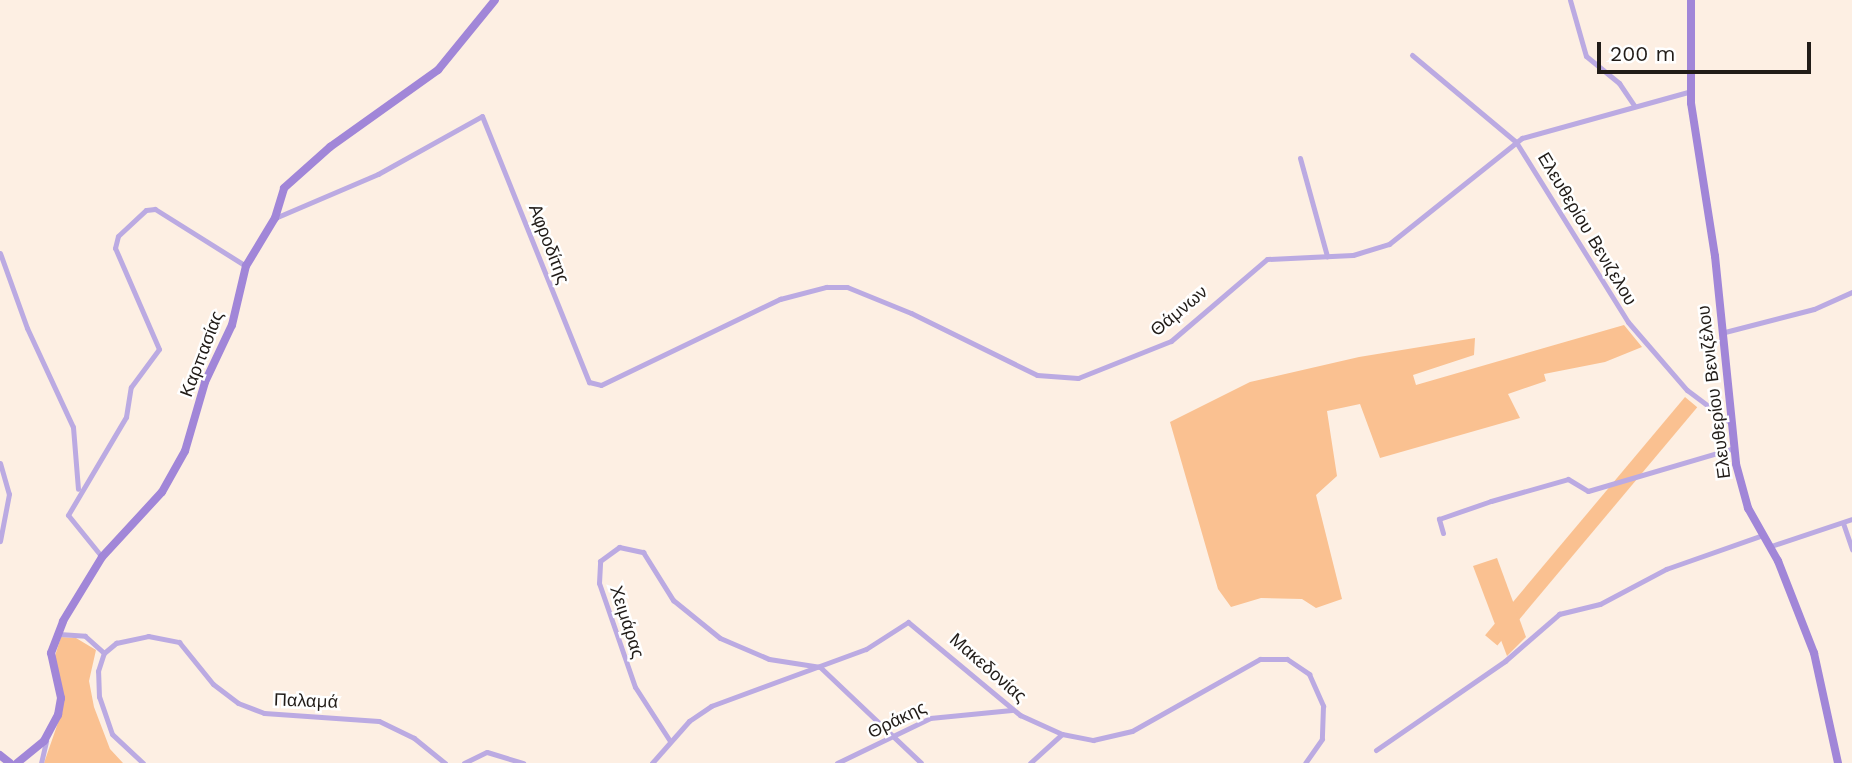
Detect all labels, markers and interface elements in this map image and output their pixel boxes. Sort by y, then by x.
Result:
scale bar [1600,28,1814,72]
text: 200 m [1610,41,1676,66]
street label: Ελευθερίου Βενιζελου [1533,149,1641,309]
street label: Αφροδίτης [524,201,574,287]
street label: Θάμνων [1146,281,1212,341]
street label: Ελευθερίου Βενιζέλου [1693,304,1735,480]
street label: Καρπασίας [176,308,228,400]
street label: Χειμάρας [605,583,649,661]
street label: Μακεδονίας [945,629,1031,707]
street label: Παλαμά [274,689,338,713]
street label: Θράκης [864,697,930,743]

